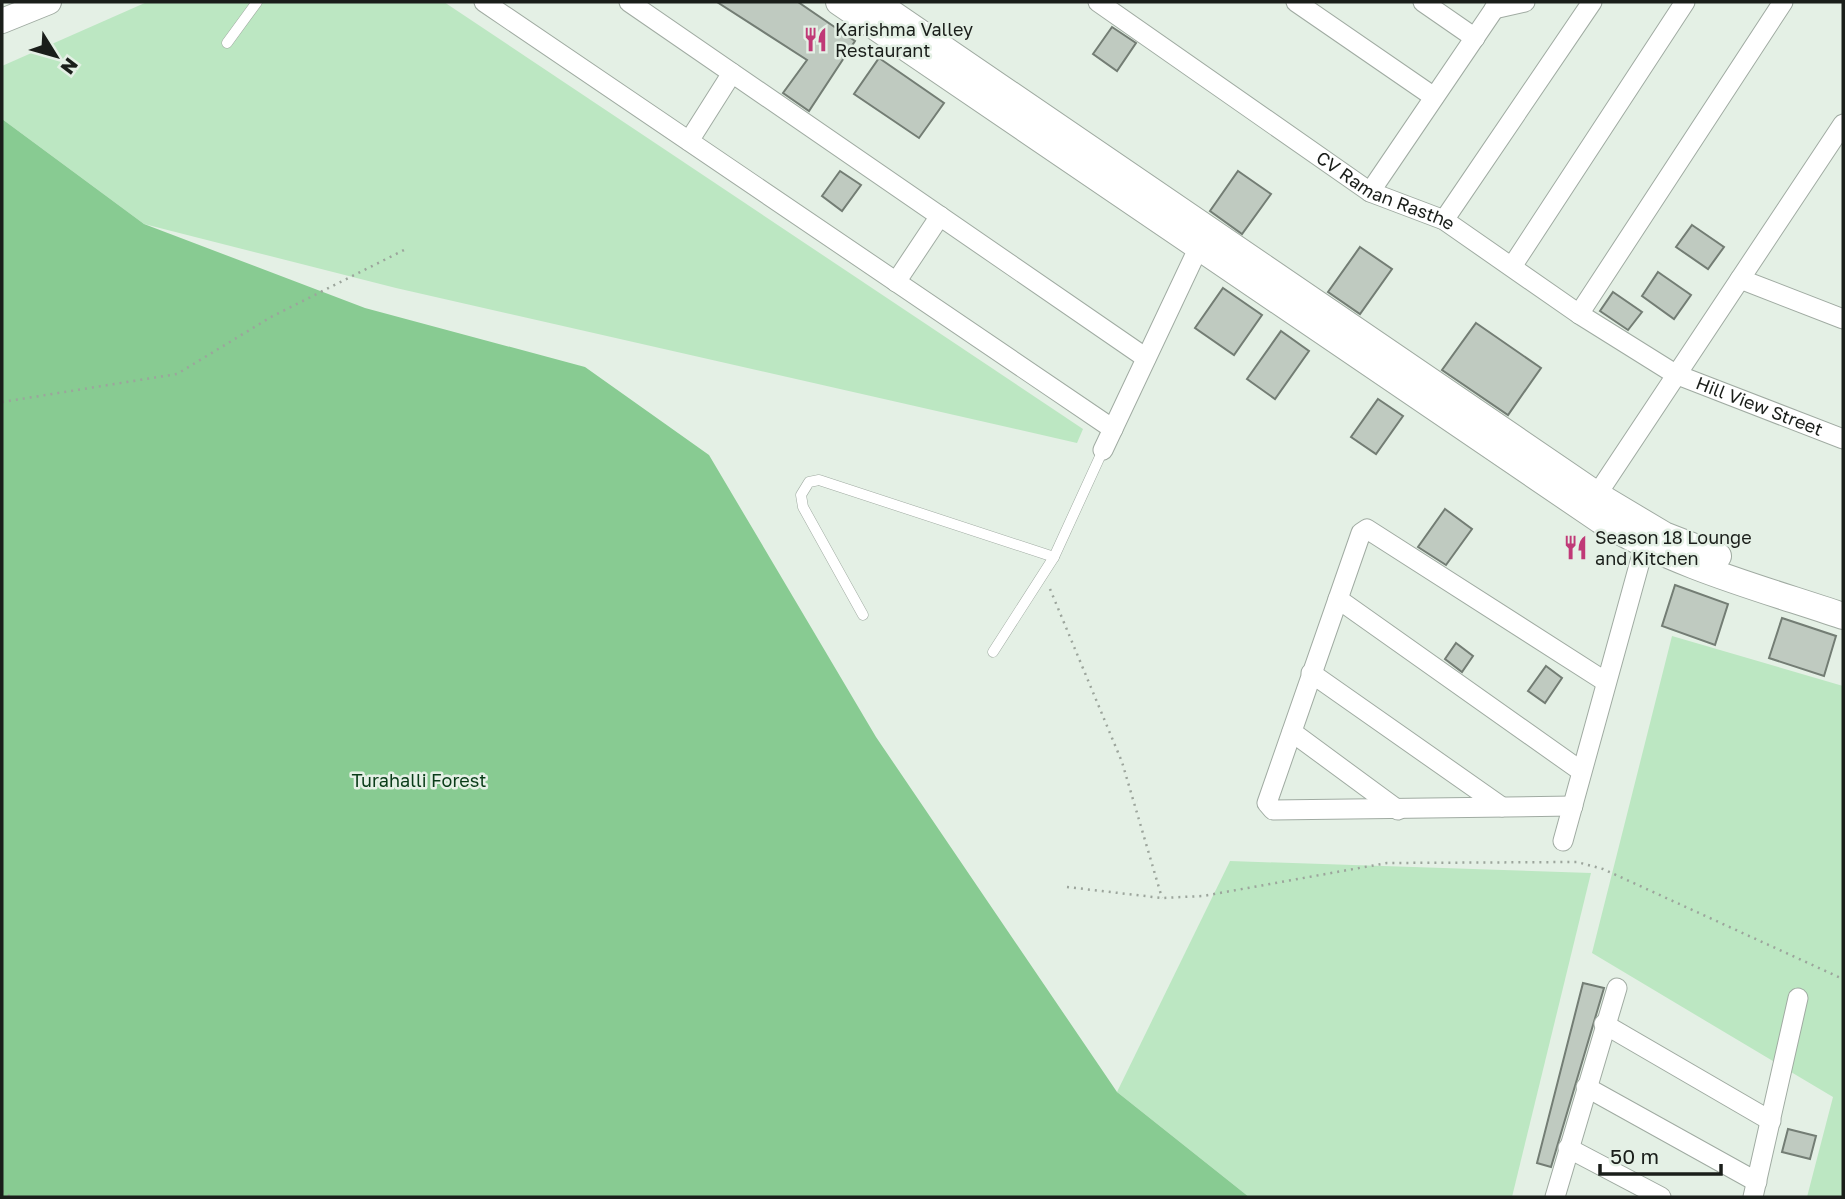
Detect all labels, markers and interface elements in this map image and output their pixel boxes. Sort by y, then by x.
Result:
place label: Karishma Valley Restaurant [835,18,973,61]
north arrow [21,21,91,91]
restaurant icon: Karishma Valley Restaurant [801,26,829,54]
text: N [56,54,84,79]
street label: CV Raman Rasthe [1312,146,1460,234]
street label: Hill View Street [1693,371,1826,440]
place label: Season 18 Lounge and Kitchen [1595,526,1752,569]
restaurant icon: Season 18 Lounge and Kitchen [1561,534,1589,562]
park label: Turahalli Forest [352,769,486,791]
scale bar [1600,1132,1721,1176]
text: 50 m [1610,1143,1659,1169]

